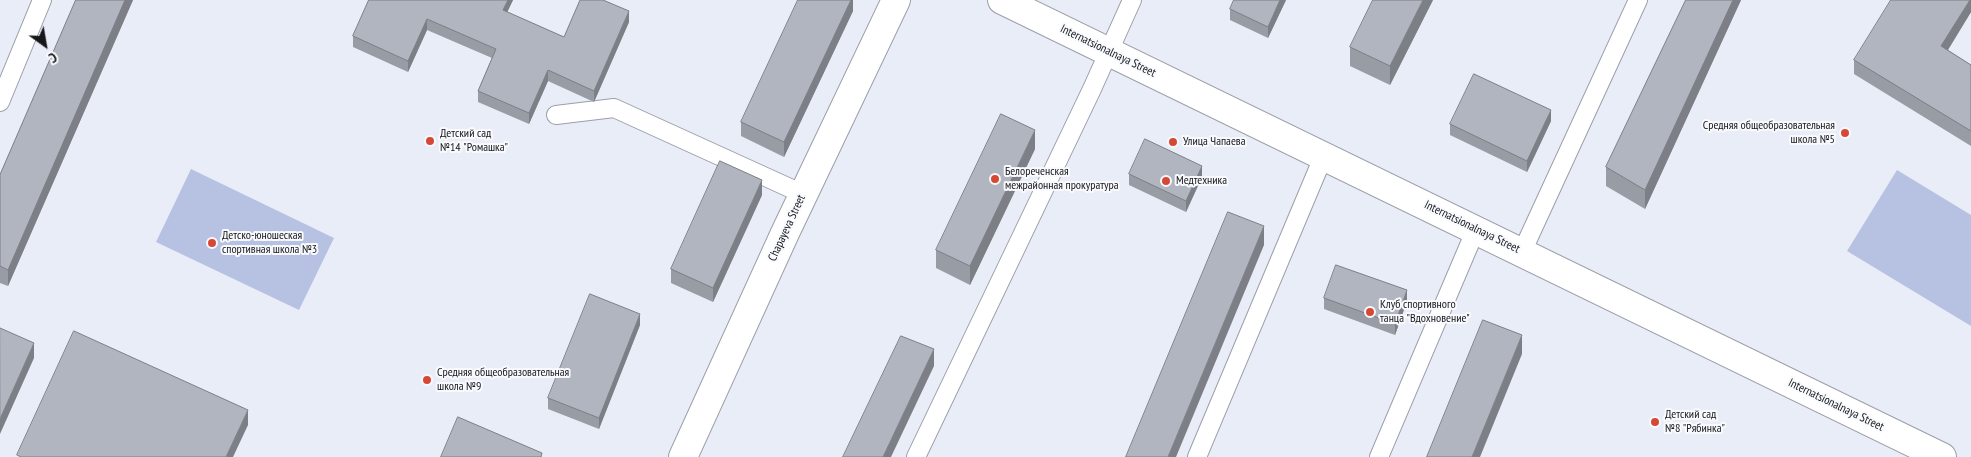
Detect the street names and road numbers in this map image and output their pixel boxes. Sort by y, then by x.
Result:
street label: Internatsionalnaya Street [1058,22,1158,80]
street label: Chapayeva Street [765,192,809,264]
street label: Internatsionalnaya Street [1422,198,1522,256]
street label: Internatsionalnaya Street [1786,376,1886,434]

